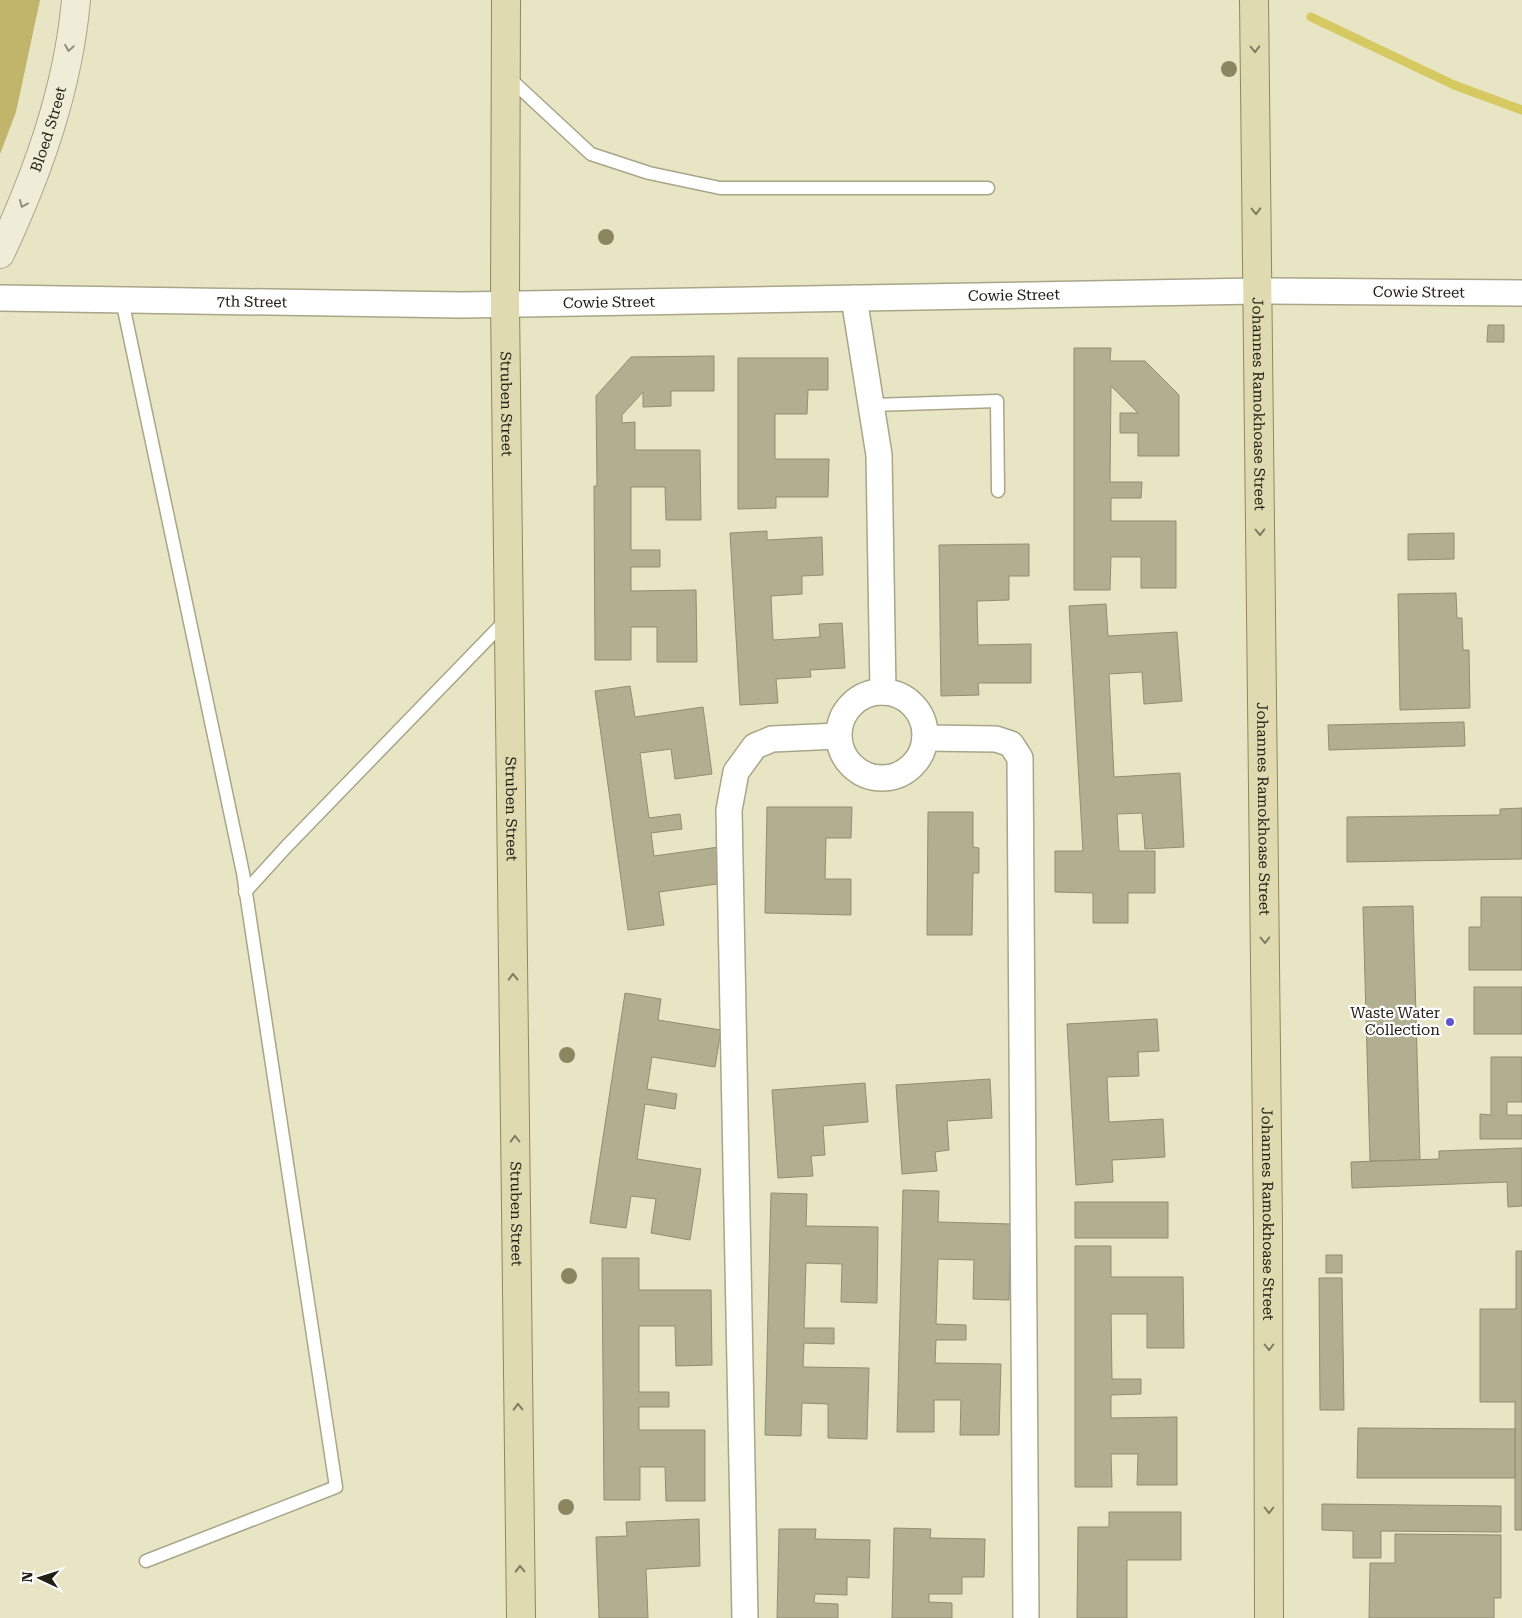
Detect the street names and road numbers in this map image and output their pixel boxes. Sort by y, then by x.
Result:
street label: Bloed Street [27,84,70,175]
street label: Cowie Street [1373,283,1465,302]
street label: Cowie Street [968,285,1060,305]
street label: 7th Street [217,292,288,311]
street label: Cowie Street [563,293,656,312]
street label: Johannes Ramokhoase Street [1248,297,1269,511]
street label: Struben Street [497,351,516,457]
street label: Johannes Ramokhoase Street [1253,702,1273,916]
street label: Struben Street [502,756,521,862]
street label: Johannes Ramokhoase Street [1258,1107,1277,1321]
street label: Struben Street [506,1161,526,1267]

